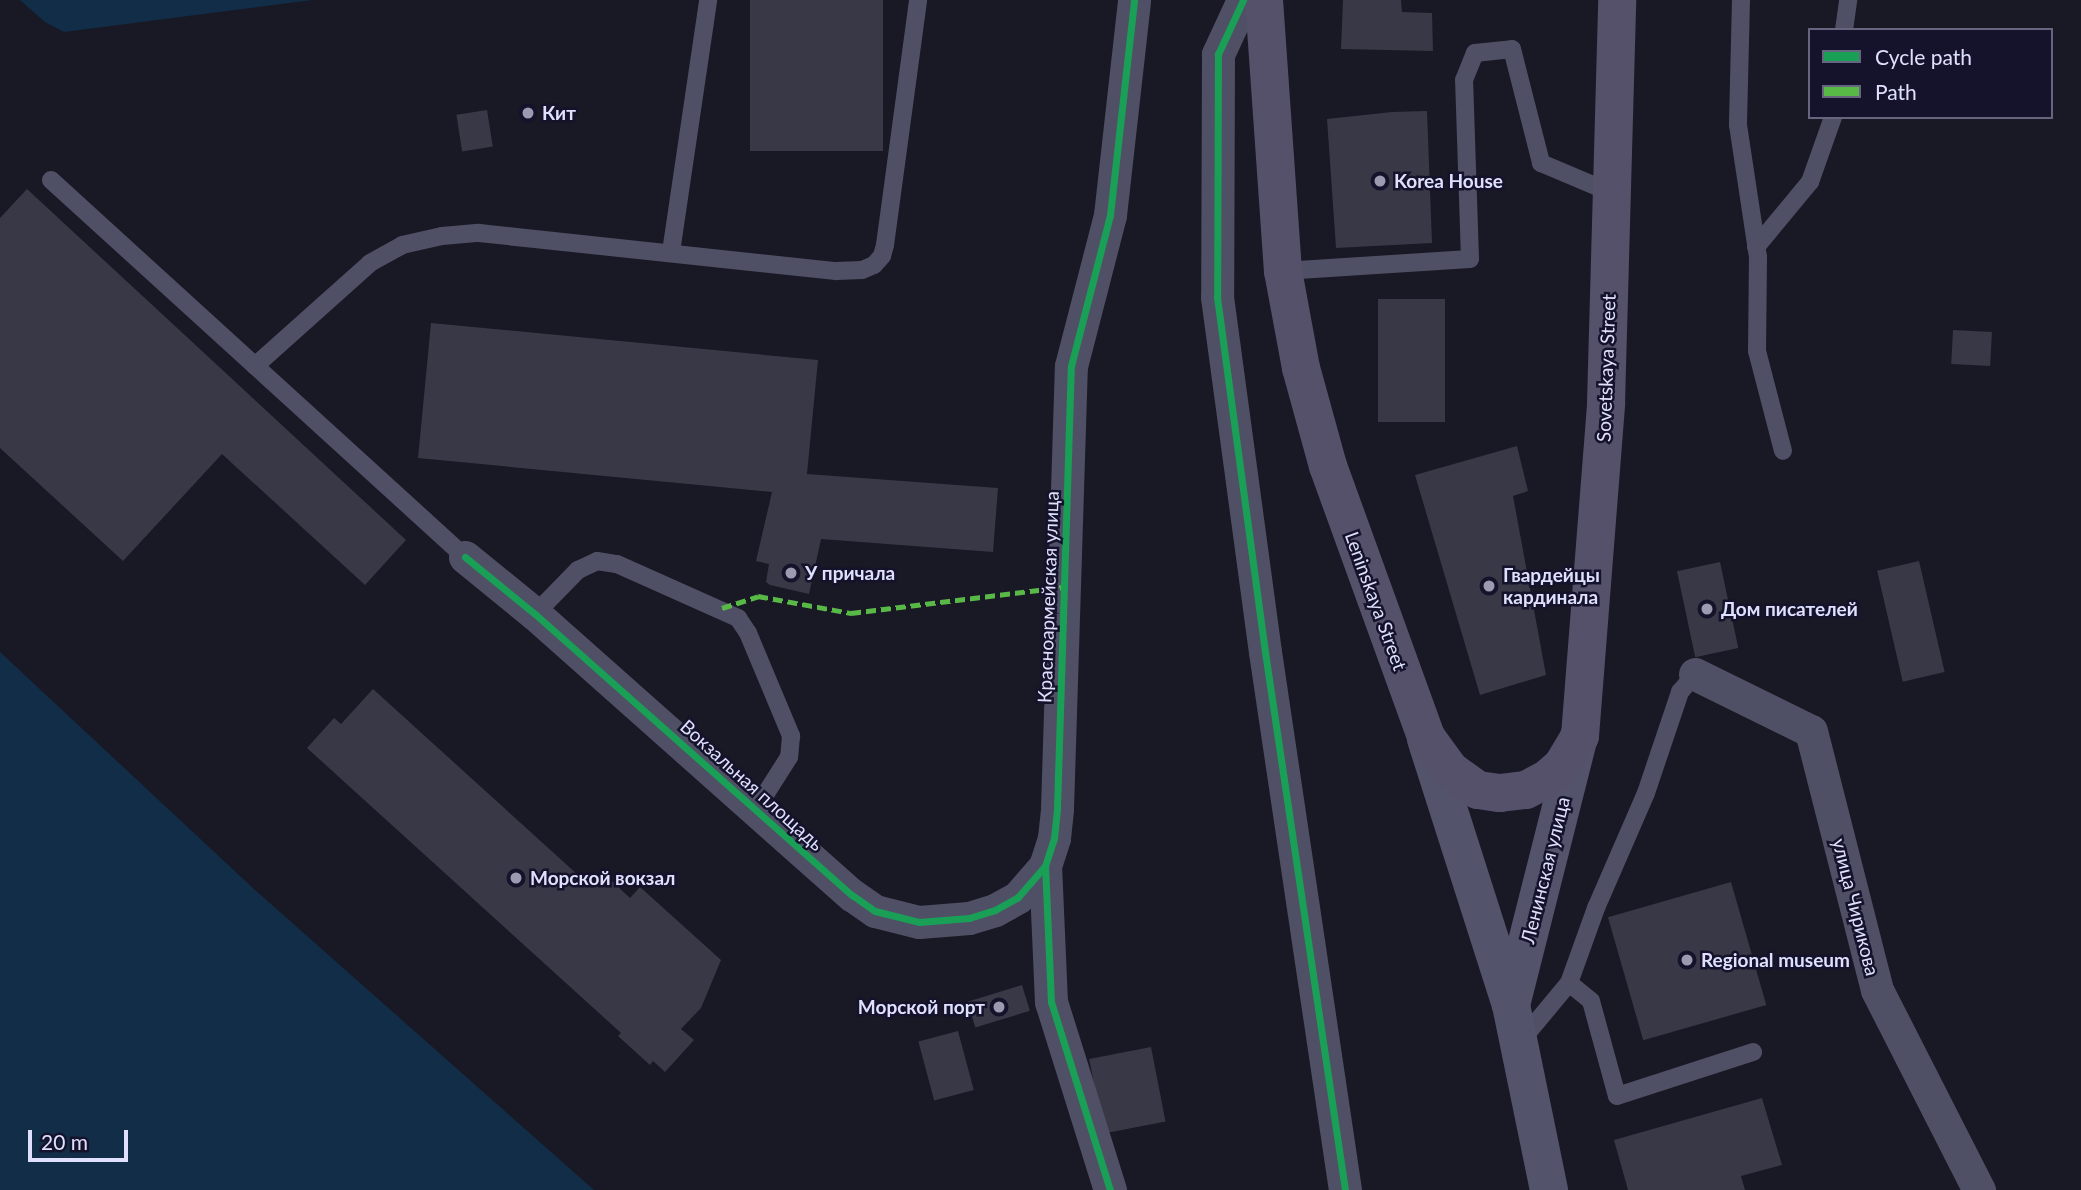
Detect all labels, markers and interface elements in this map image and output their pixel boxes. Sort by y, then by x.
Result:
legend [1808,28,2053,119]
text: Cycle path [1875,44,1972,69]
text: Path [1875,79,1917,104]
place label: Кит [542,102,576,124]
marker: Кит [520,105,536,121]
place label: Korea House [1394,170,1503,192]
marker: Korea House [1372,173,1388,189]
street label: Sovetskaya Street [1592,294,1620,442]
street label: Красноармейская улица [1033,491,1063,703]
street label: Leninskaya Street [1340,529,1412,673]
place label: У причала [805,562,895,584]
place label: Гвардейцы кардинала [1503,564,1600,608]
marker: У причала [783,565,799,581]
marker: Гвардейцы кардинала [1481,578,1497,594]
place label: Дом писателей [1721,598,1858,620]
marker: Дом писателей [1699,601,1715,617]
street label: Вокзальная площадь [676,715,828,855]
street label: Ленинская улица [1516,794,1574,946]
street label: улица Чирикова [1828,836,1884,978]
place label: Морской вокзал [530,867,675,889]
marker: Морской вокзал [508,870,524,886]
place label: Regional museum [1701,949,1850,971]
marker: Regional museum [1679,952,1695,968]
place label: Морской порт [858,996,985,1018]
marker: Морской порт [991,999,1007,1015]
scale bar [32,1116,131,1160]
text: 20 m [41,1129,88,1154]

